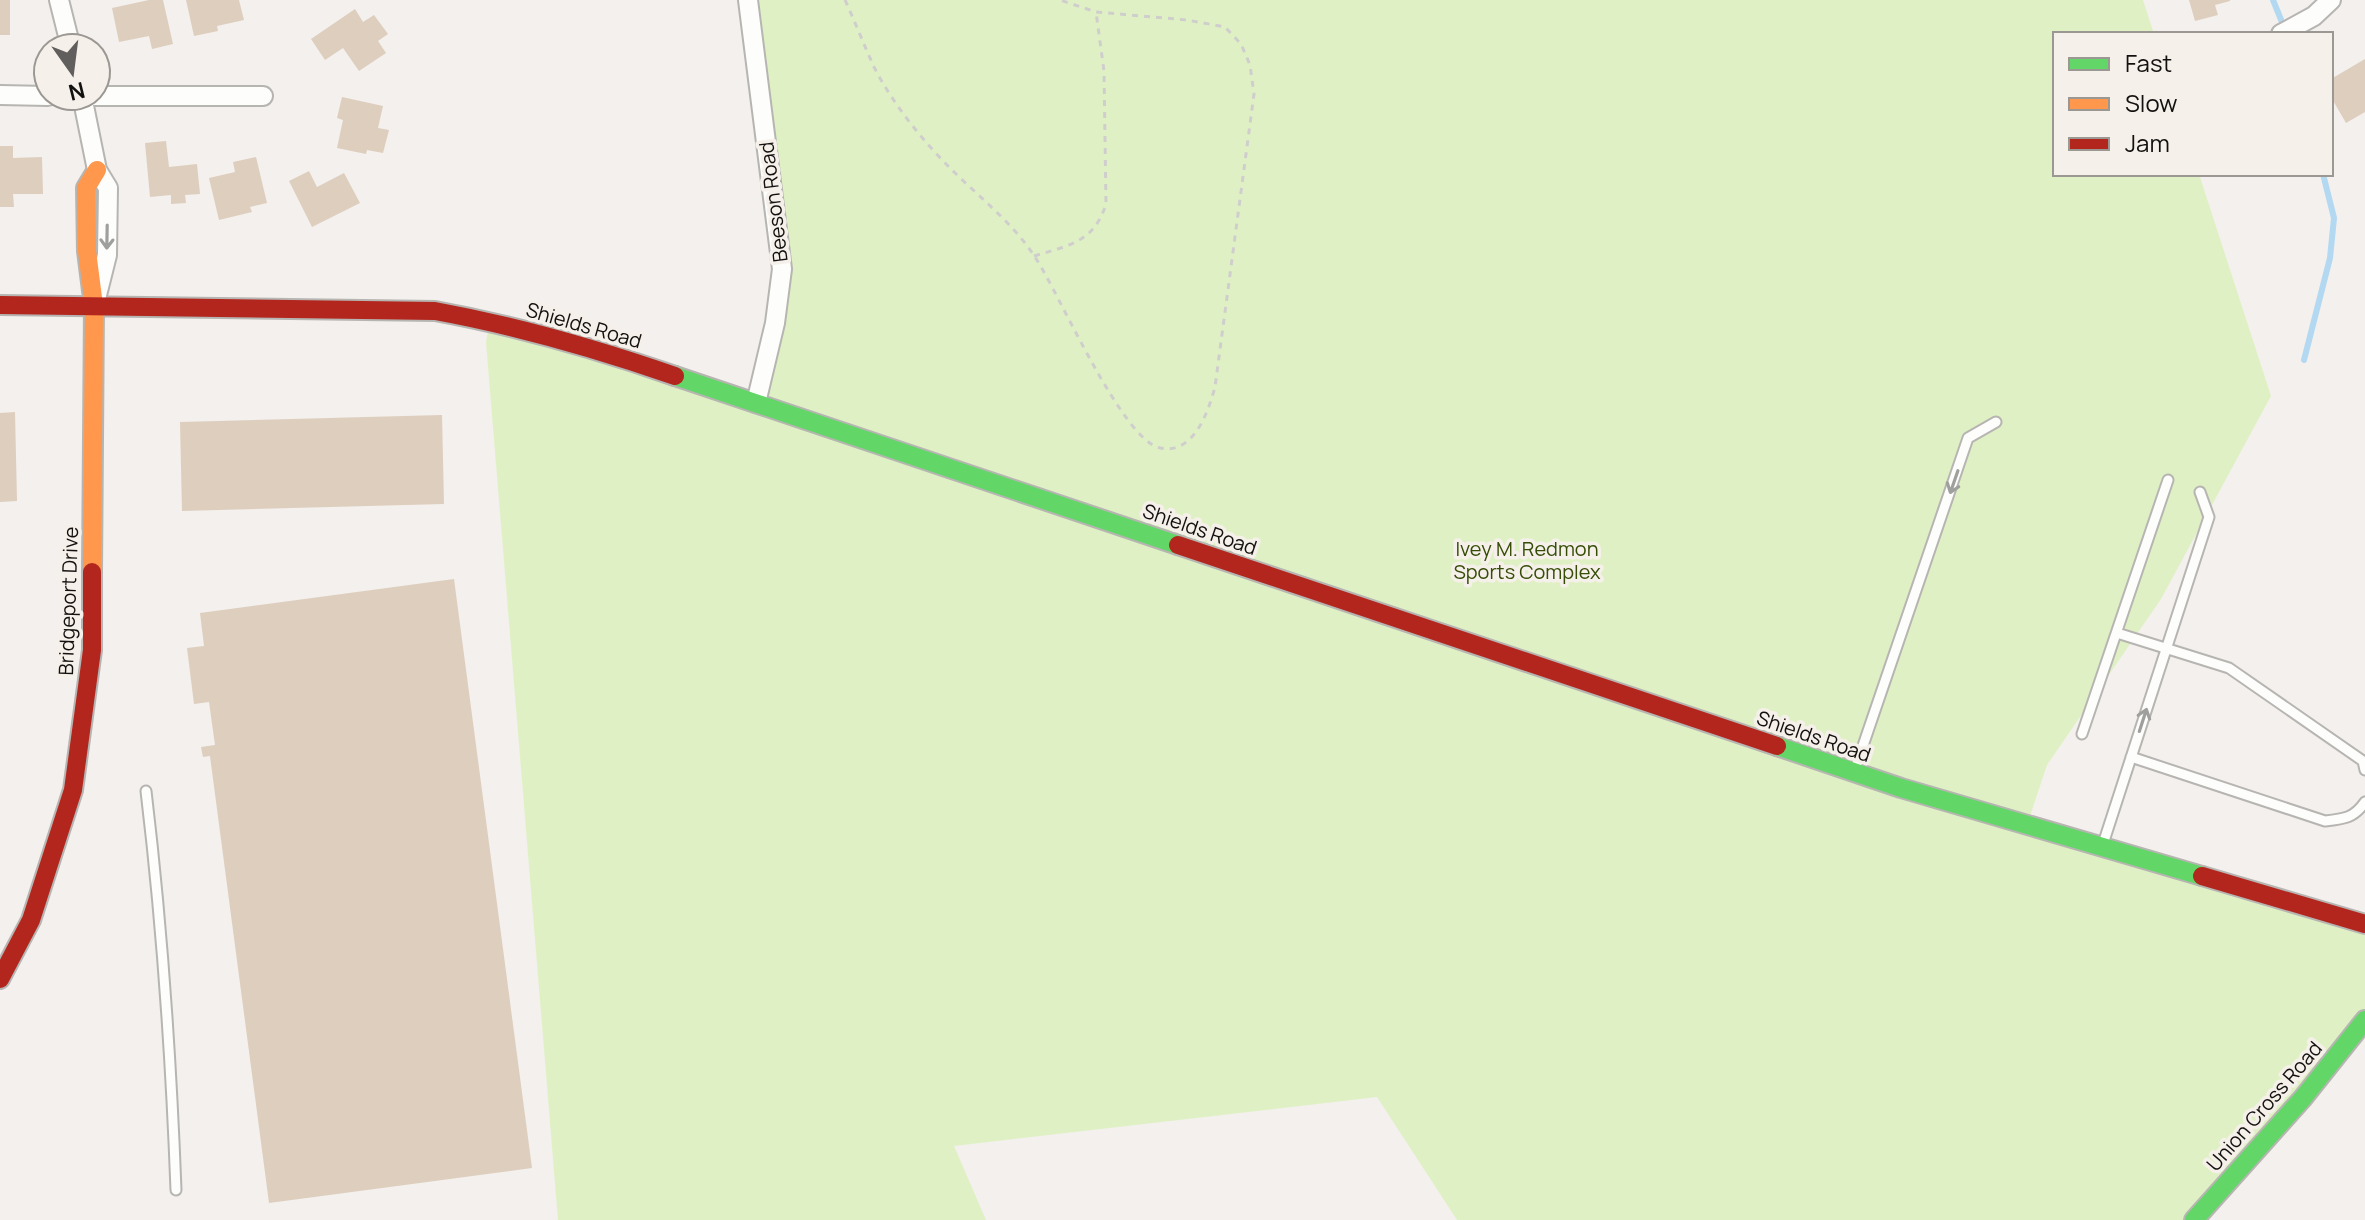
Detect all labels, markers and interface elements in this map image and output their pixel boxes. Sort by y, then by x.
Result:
north arrow [32,32,112,112]
legend [2053,32,2333,176]
text: Fast [2125,46,2172,79]
text: N [66,75,88,108]
text: Slow [2125,86,2178,119]
text: Jam [2125,126,2170,159]
street label: Beeson Road [752,140,794,264]
one-way arrow [99,223,115,250]
street label: Shields Road [523,296,645,354]
one-way arrow [1945,469,1960,494]
street label: Shields Road [1139,497,1261,561]
street label: Bridgeport Drive [52,526,84,676]
park label: Ivey M. Redmon Sports Complex [1453,535,1601,585]
street label: Shields Road [1753,704,1875,768]
one-way arrow [2136,707,2151,733]
street label: Union Cross Road [2200,1035,2328,1177]

